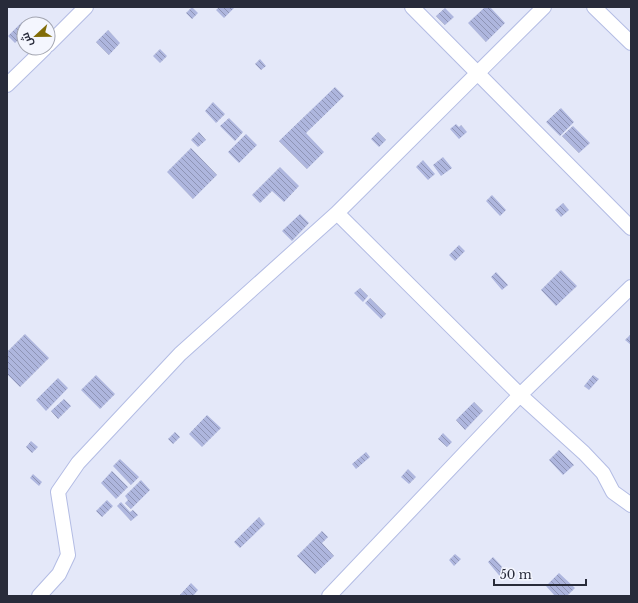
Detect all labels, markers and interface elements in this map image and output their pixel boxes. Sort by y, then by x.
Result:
north arrow [16,16,56,56]
text: ش [18,31,36,49]
scale bar [494,561,586,587]
text: 50 m [500,567,532,582]

